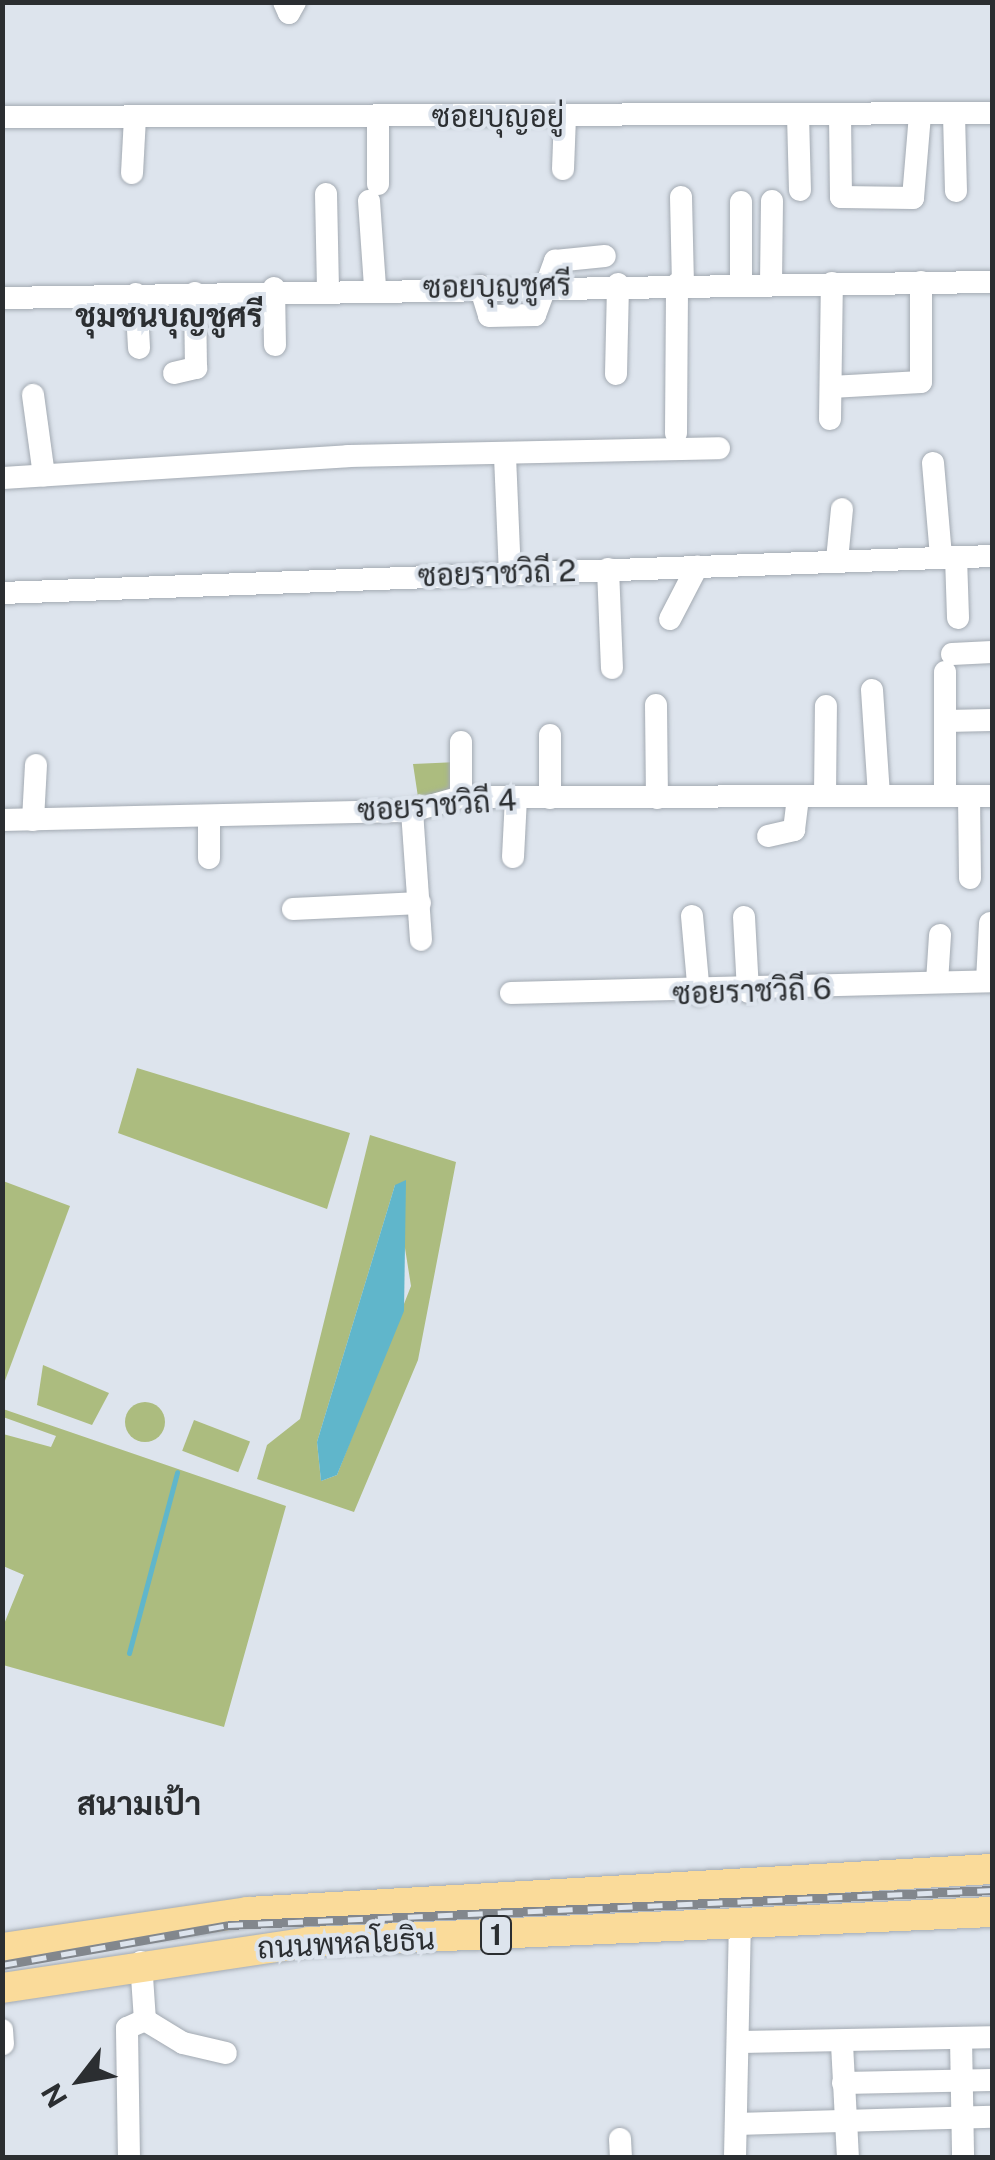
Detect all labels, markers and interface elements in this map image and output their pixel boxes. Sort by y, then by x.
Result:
street label: ซอยบุญอยู่ [432,98,564,134]
street label: ซอยบุญชูศรี [423,267,571,305]
district label: ชุมชนบุญชูศรี [75,297,263,335]
street label: ซอยราชวิถี 2 [417,552,577,594]
street label: ซอยราชวิถี 4 [356,781,518,829]
street label: ซอยราชวิถี 6 [672,970,832,1012]
district label: สนามเป้า [77,1785,201,1823]
road number: 1 [478,1912,514,1958]
street label: ถนนพหลโยธิน [256,1920,436,1966]
north arrow [30,2030,130,2130]
text: N [34,2078,74,2114]

